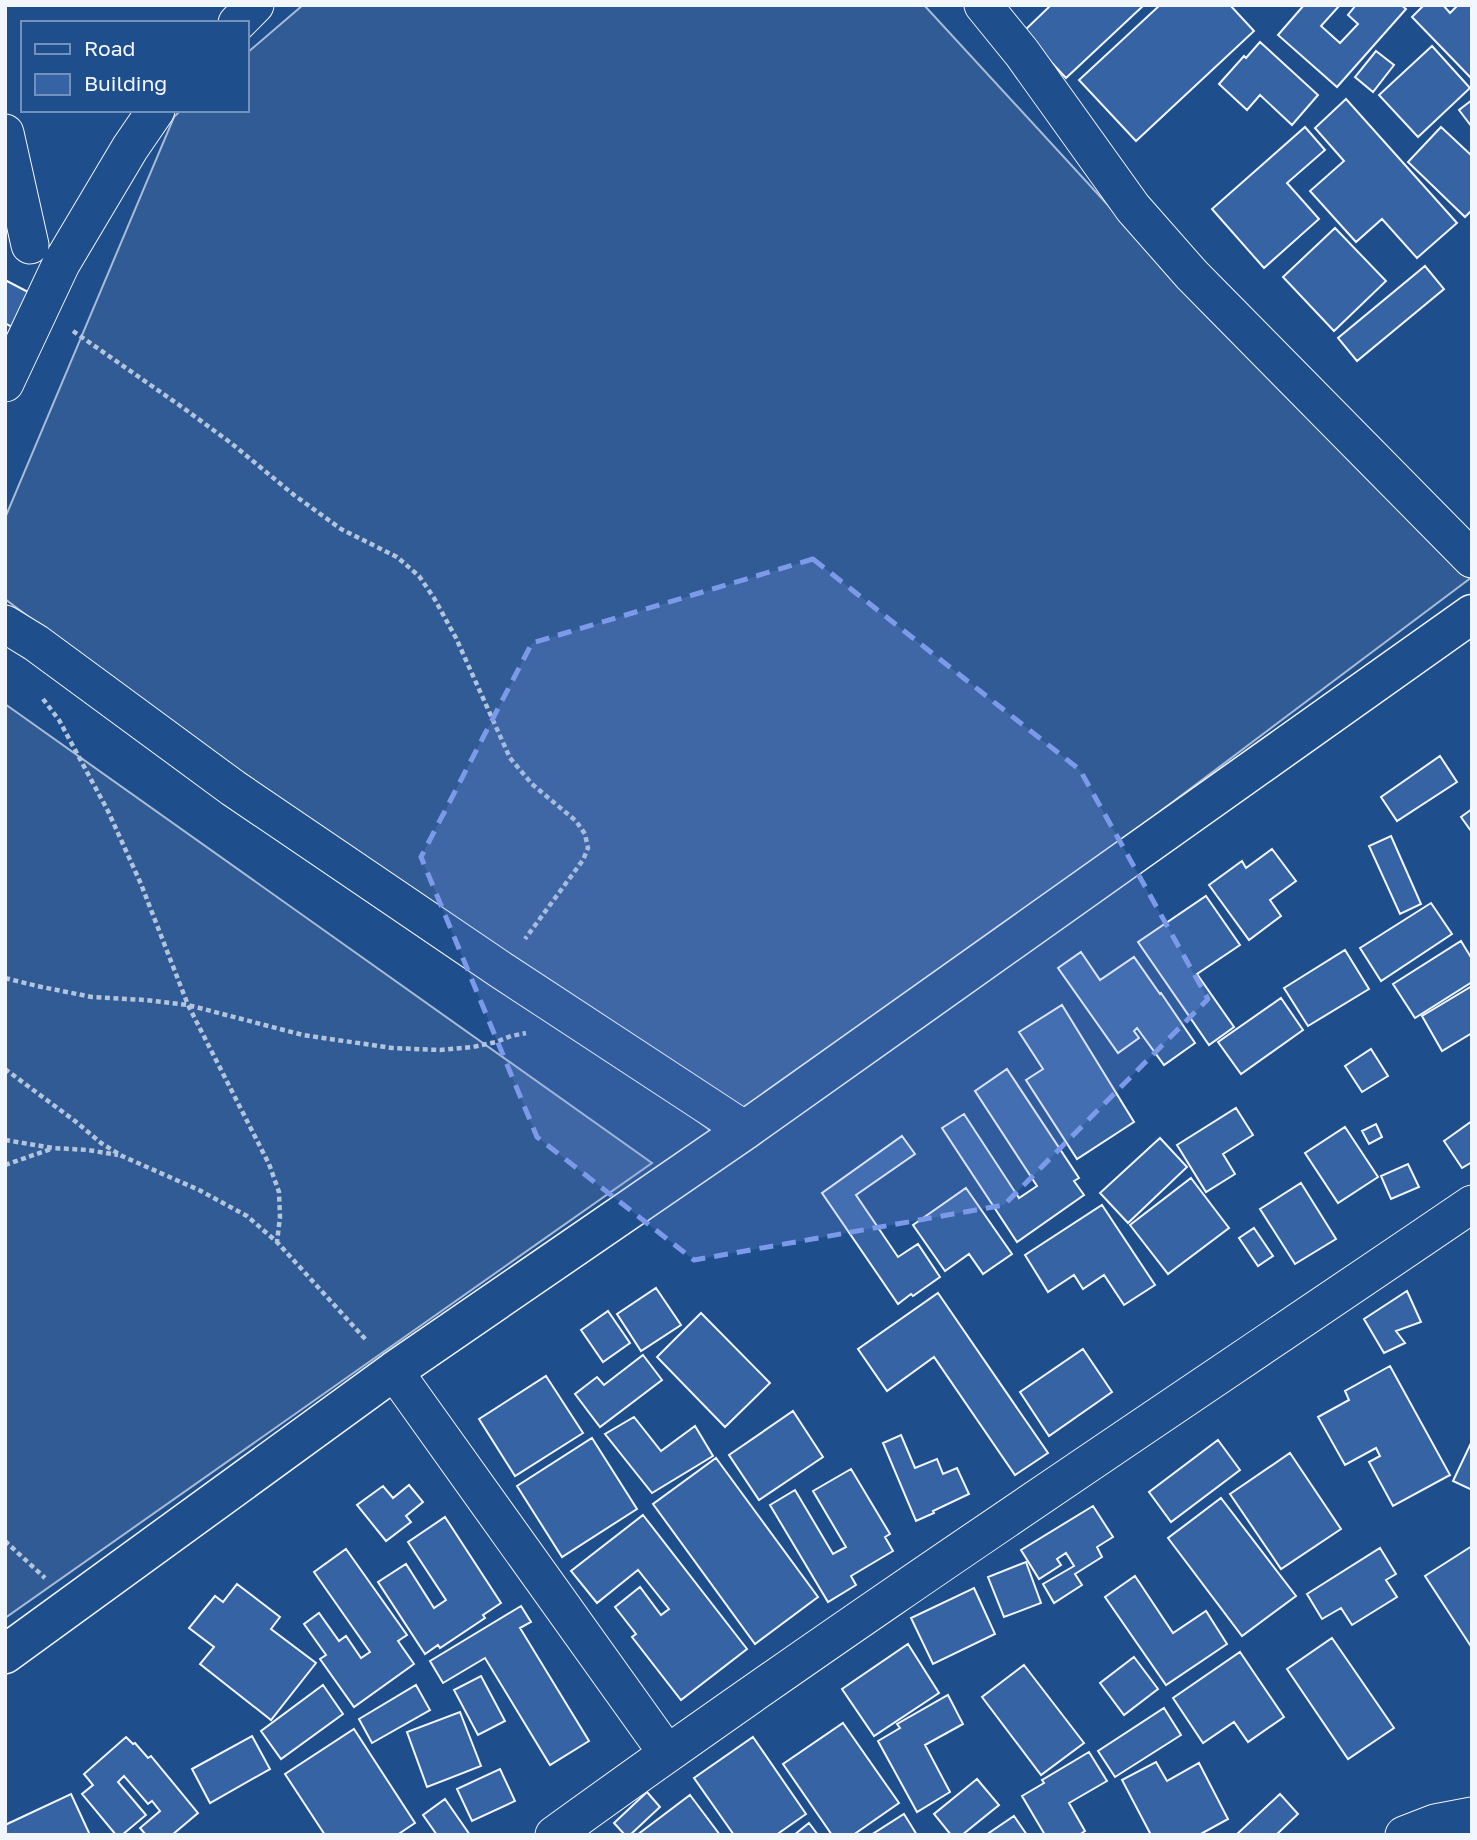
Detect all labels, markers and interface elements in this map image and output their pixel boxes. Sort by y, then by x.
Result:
legend [21,21,248,112]
text: Road [84,35,135,61]
text: Building [84,70,167,96]

